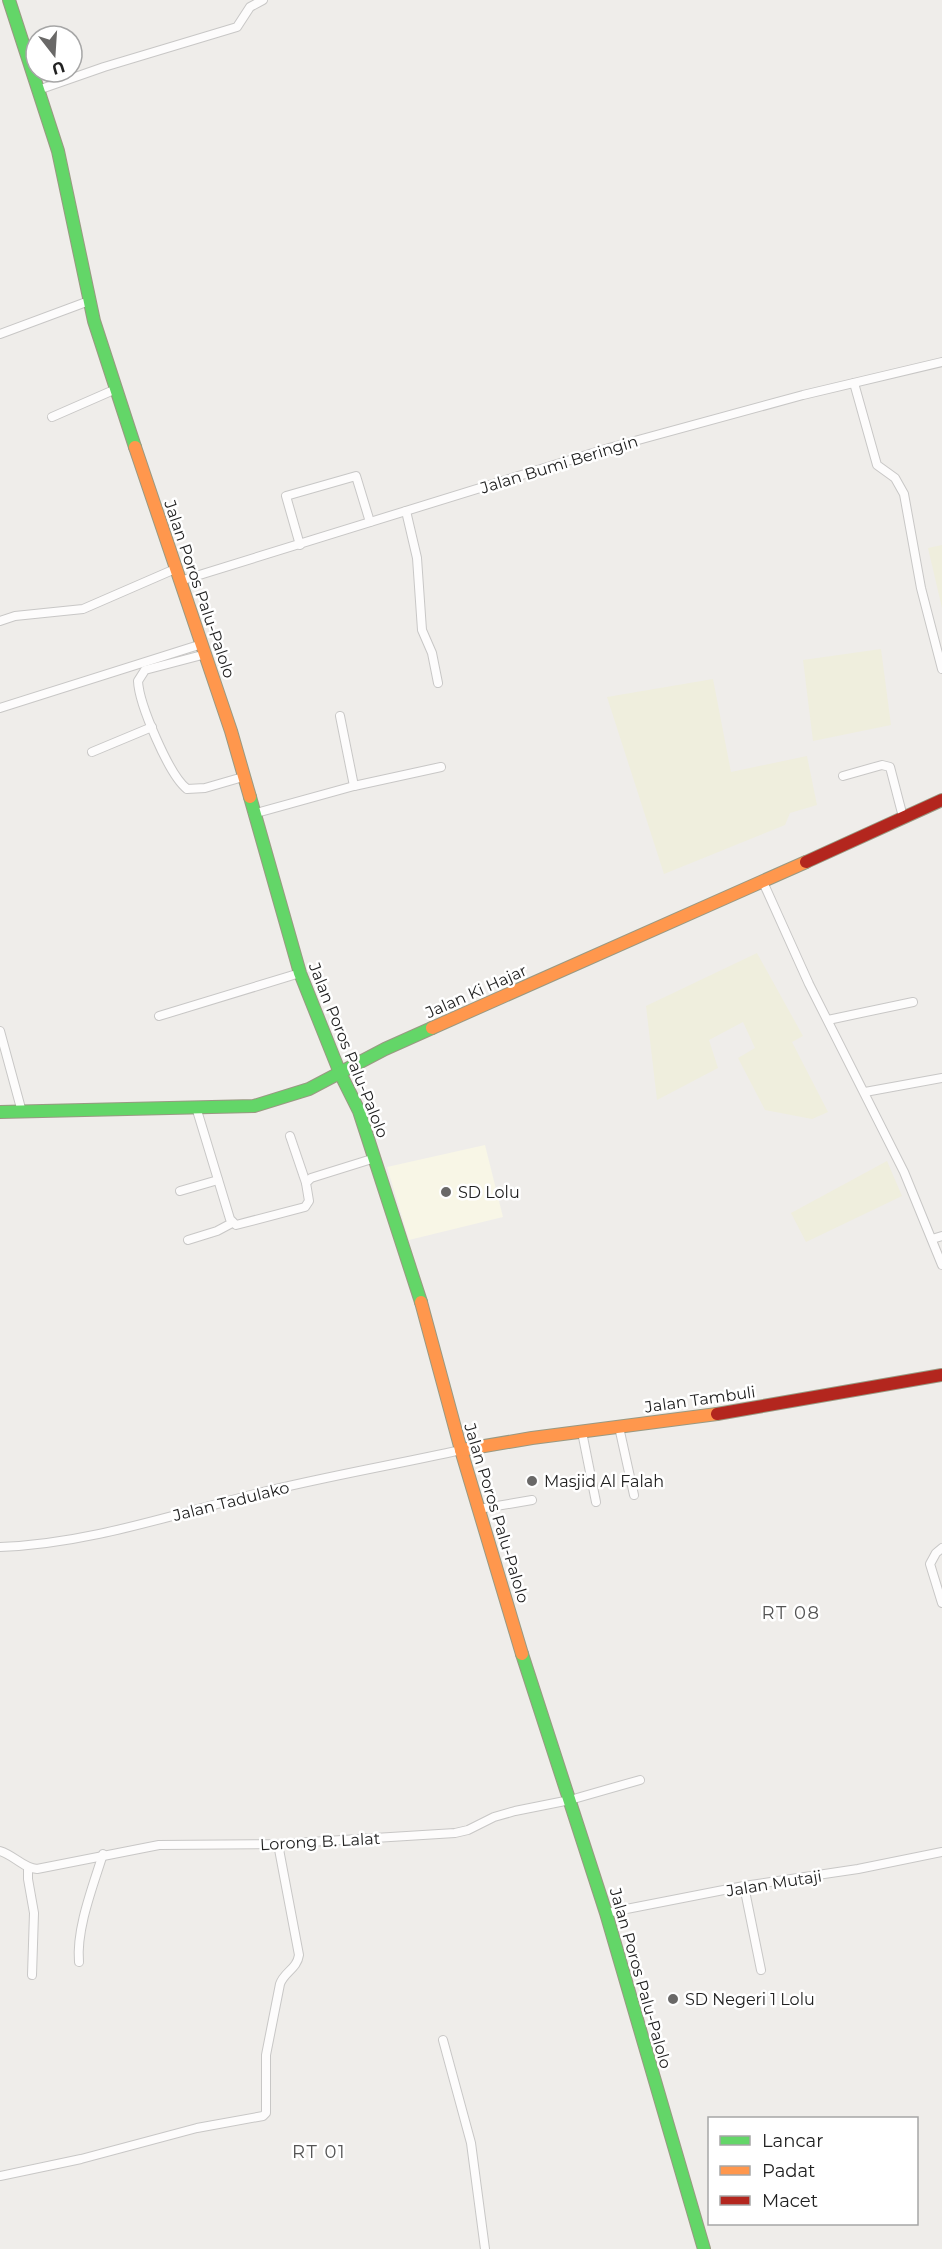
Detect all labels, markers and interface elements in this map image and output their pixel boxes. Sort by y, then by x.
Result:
north arrow [24,24,84,84]
text: U [49,57,67,79]
street label: Jalan Bumi Beringin [477,431,640,498]
street label: Jalan Poros Palu-Palolo [160,497,239,681]
street label: Jalan Poros Palu-Palolo [304,959,392,1140]
street label: Jalan Ki Hajar [422,961,530,1023]
place label: SD Lolu [458,1183,520,1202]
marker: SD Lolu [439,1185,453,1199]
street label: Jalan Tambuli [643,1382,757,1417]
street label: Jalan Poros Palu-Palolo [460,1420,533,1605]
place label: Masjid Al Falah [544,1472,664,1491]
marker: Masjid Al Falah [525,1474,539,1488]
street label: Jalan Tadulako [170,1478,291,1525]
district label: RT 08 [762,1602,820,1624]
street label: Lorong B. Lalat [259,1829,381,1854]
street label: Jalan Mutaji [724,1867,823,1901]
street label: Jalan Poros Palu-Palolo [605,1885,675,2071]
place label: SD Negeri 1 Lolu [685,1990,815,2009]
marker: SD Negeri 1 Lolu [666,1992,680,2006]
legend [708,2117,918,2225]
text: Lancar [762,2130,823,2152]
district label: RT 01 [292,2141,346,2163]
text: Padat [762,2160,815,2182]
text: Macet [762,2190,818,2212]

